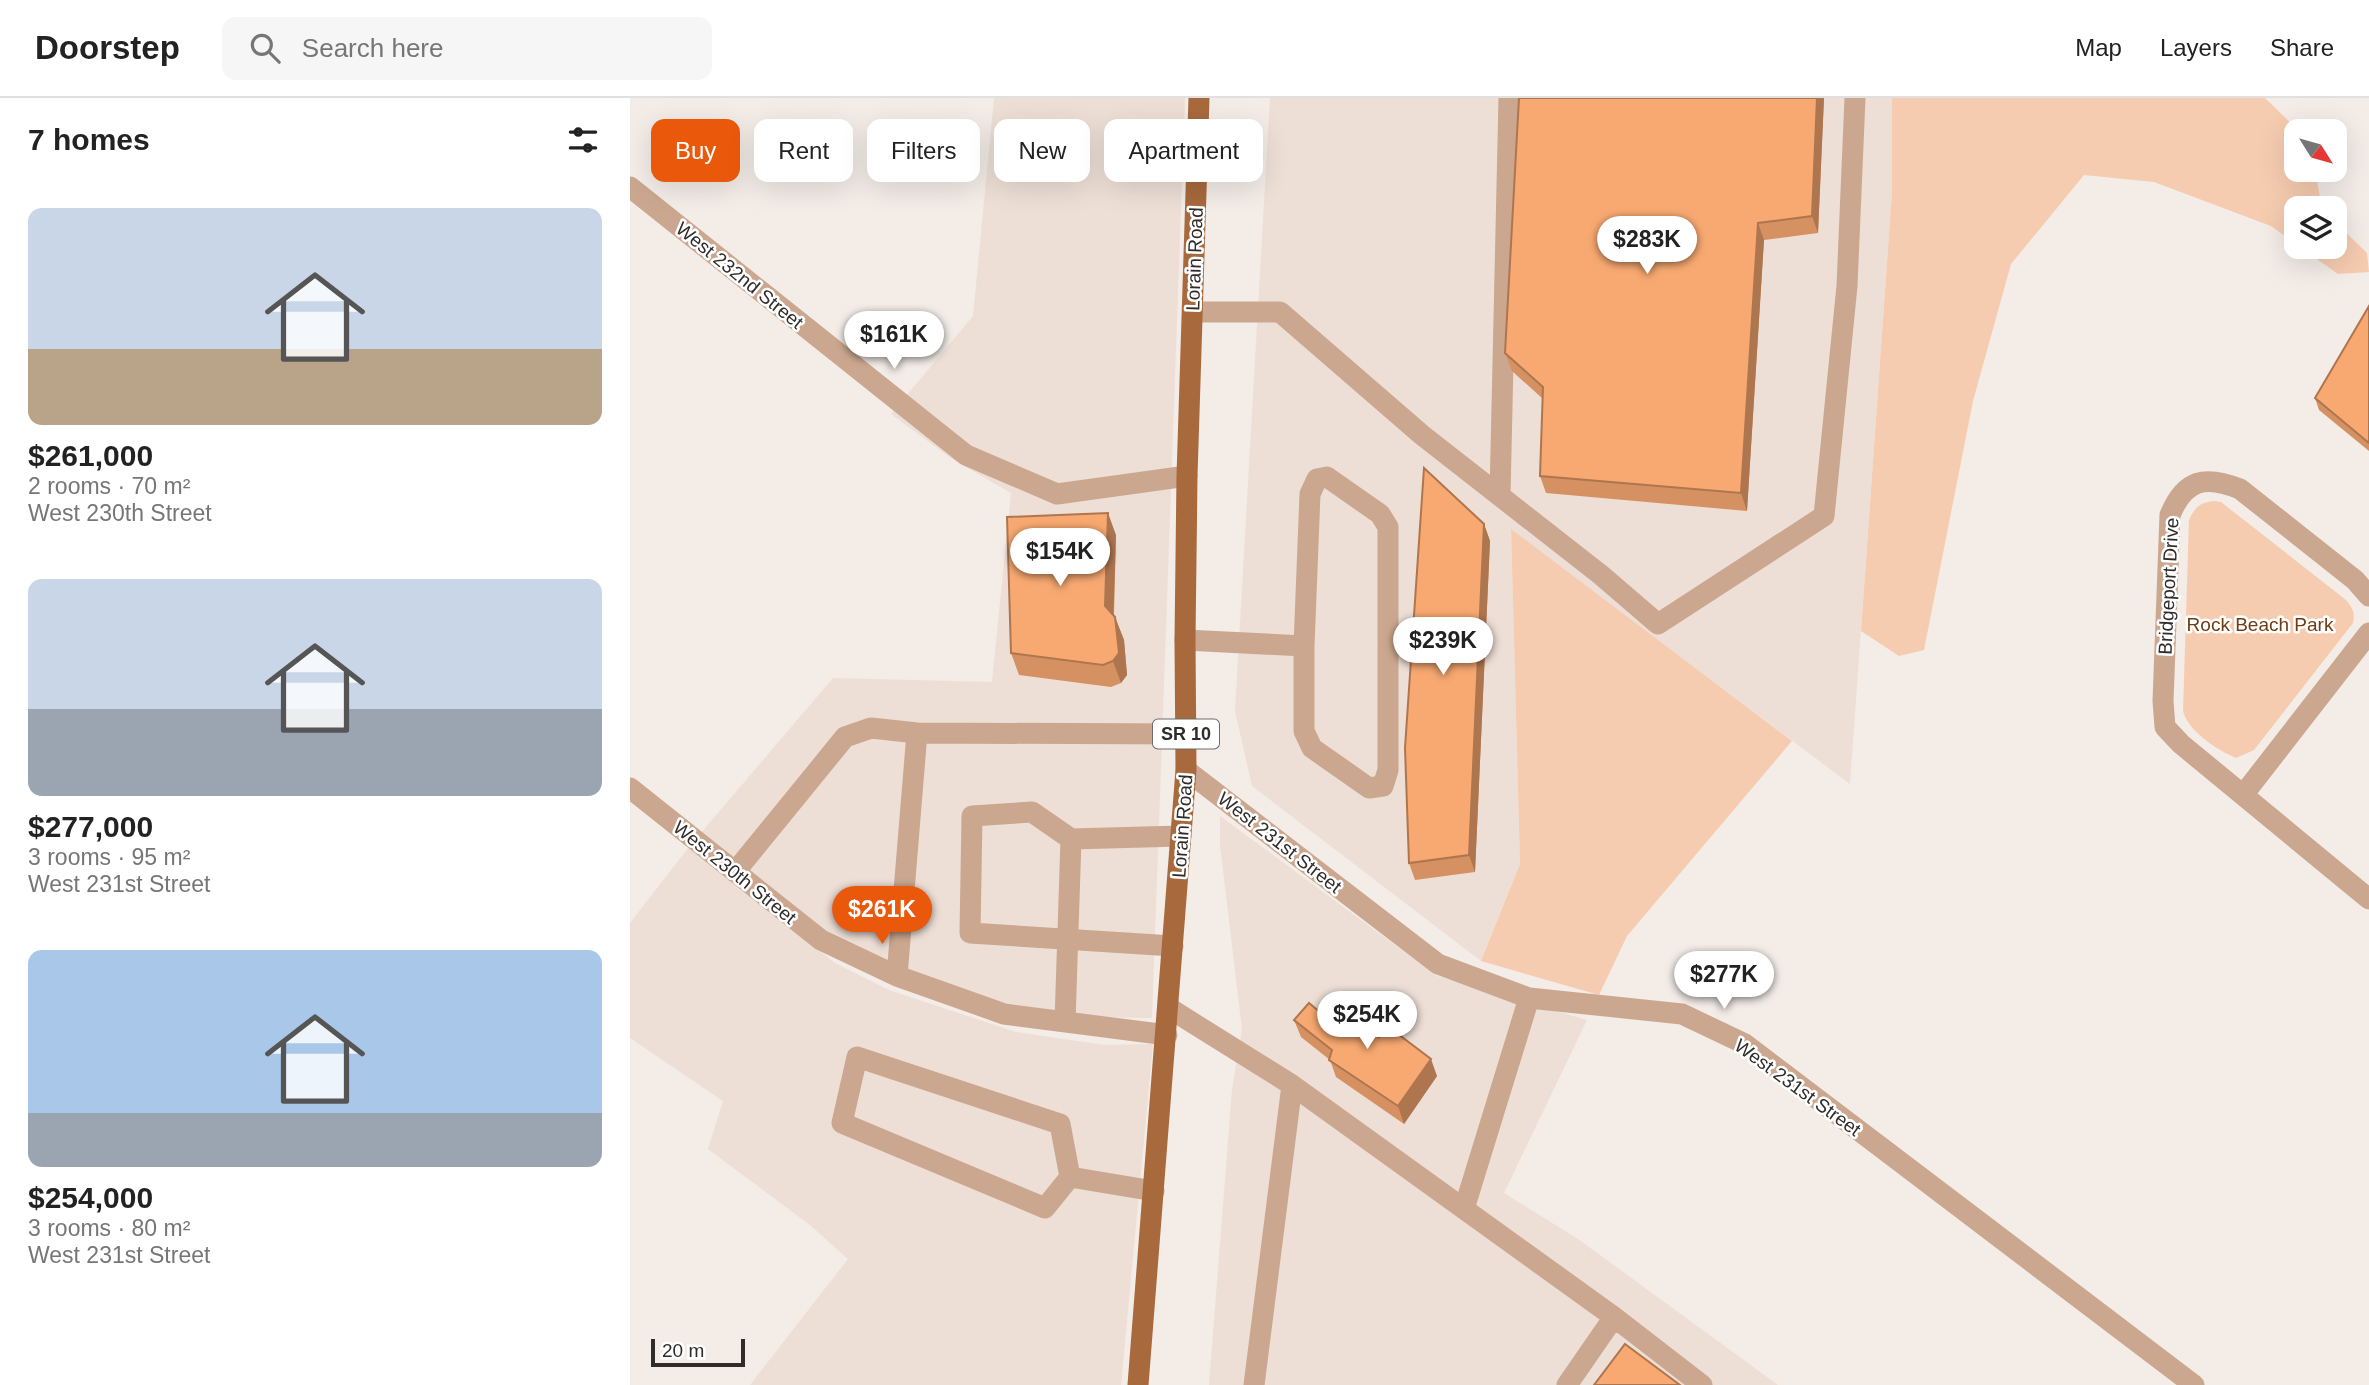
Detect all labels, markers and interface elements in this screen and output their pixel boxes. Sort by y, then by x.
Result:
search box [222,17,712,80]
text: Doorstep [35,29,180,66]
icon: search [246,29,284,67]
text: Search here [302,33,444,63]
text: Map [2075,34,2122,61]
text: Layers [2160,34,2232,61]
text: Share [2270,34,2334,61]
chip: Buy [651,119,740,182]
chip: Rent [754,119,853,182]
chip: Filters [867,119,980,182]
chip: New [994,119,1090,182]
chip: Apartment [1104,119,1263,182]
north arrow [2284,119,2347,182]
map controls [2284,119,2347,259]
icon: filters [564,121,602,159]
text: 7 homes [28,123,150,156]
button: layers [2284,196,2347,259]
street label: Lorain Road [1182,207,1207,311]
pin: $283K [1598,216,1696,276]
street label: West 232nd Street [672,218,808,333]
text: $283K [1613,226,1681,252]
icon: home [252,254,378,380]
pin: $161K [845,312,943,371]
text: $161K [860,321,928,347]
text: $261,000 [28,439,153,472]
text: 2 rooms · 70 m² [28,473,190,499]
text: West 230th Street [28,500,212,526]
street label: Bridgeport Drive [2154,517,2183,655]
pin: $154K [1011,528,1109,588]
text: $154K [1026,538,1094,564]
park label: Rock Beach Park [2187,614,2334,635]
pin: $239K [1394,618,1492,677]
icon: home [252,625,378,751]
text: $239K [1409,627,1477,653]
road number: SR 10 [1153,720,1219,748]
street label: Lorain Road [1168,774,1197,878]
street label: West 231st Street [1214,788,1346,897]
text: $277,000 [28,810,153,843]
street label: West 230th Street [669,816,801,929]
text: 3 rooms · 95 m² [28,844,190,870]
text: West 231st Street [28,871,210,897]
pin: $261K [833,886,931,946]
text: $261K [848,896,916,922]
pin: $277K [1675,951,1773,1011]
text: $277K [1690,961,1758,987]
pin: $254K [1318,992,1416,1051]
icon: home [252,996,378,1122]
text: $254K [1333,1001,1401,1027]
street label: West 231st Street [1731,1035,1865,1141]
text: $254,000 [28,1181,153,1214]
text: 3 rooms · 80 m² [28,1215,190,1241]
text: West 231st Street [28,1242,210,1268]
scale bar [651,1336,746,1368]
text: 20 m [662,1340,704,1361]

